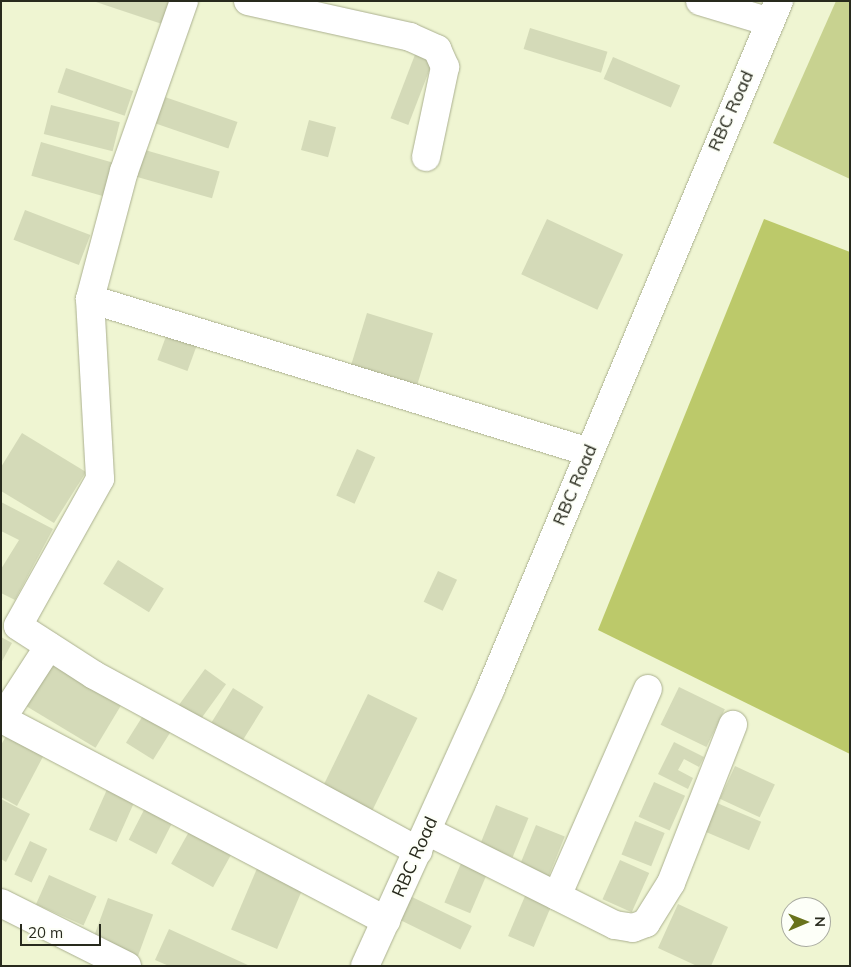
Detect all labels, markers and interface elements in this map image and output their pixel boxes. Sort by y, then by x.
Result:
street label: RBC Road [704,67,758,155]
street label: RBC Road [548,441,602,529]
street label: RBC Road [388,813,442,901]
north arrow [781,897,831,947]
scale bar [22,914,104,946]
text: N [811,916,829,927]
text: 20 m [28,923,63,942]

